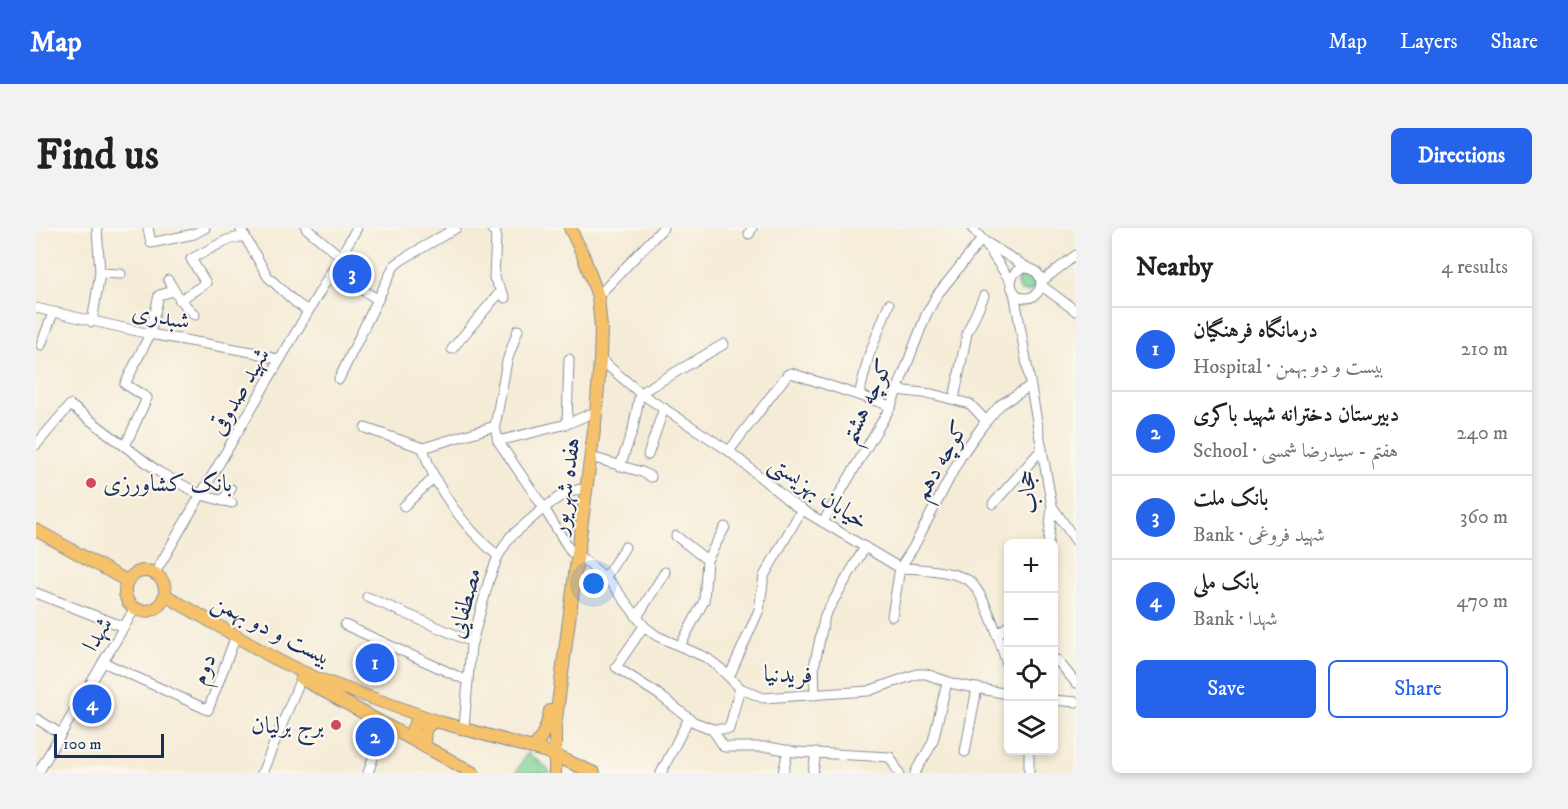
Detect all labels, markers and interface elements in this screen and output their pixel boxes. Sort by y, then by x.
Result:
text: Map [30,25,82,60]
text: Map [1328,29,1367,55]
text: Layers [1400,29,1458,55]
text: Share [1491,29,1538,55]
button: Directions [1391,128,1532,184]
text: Find us [36,130,159,182]
text: Nearby [1136,251,1213,284]
pin: 3 [332,252,372,296]
text: 4 results [1441,255,1508,280]
street label: شبدری [129,297,192,337]
text: درمانگاه فرهنگیان [1193,317,1318,344]
text: 1 [1152,337,1159,362]
text: 210 m [1461,337,1508,362]
street label: شهید صدوقی [203,342,277,441]
street label: کوچه هشتم [834,354,907,452]
text: Hospital · بیست و دو بهمن [1193,355,1384,380]
text: دبیرستان دخترانه شهید باکری [1193,401,1399,428]
street label: کوچه دهم [906,415,981,509]
text: 2 [1151,421,1160,446]
text: 240 m [1457,421,1508,446]
street label: هفده شهریور [544,435,588,539]
text: School · هفتم - سیدرضا شمسی [1193,439,1398,464]
street label: خیابان بهزیستی [762,449,874,538]
street label: حجاب [1011,468,1045,516]
place label: بانک کشاورزی [103,469,232,499]
marker: بانک کشاورزی [84,476,98,490]
text: بانک ملت [1193,485,1268,512]
text: 3 [1152,505,1159,530]
text: 360 m [1460,505,1508,530]
text: Bank · شهید فروغی [1193,523,1325,548]
map controls [1004,539,1058,755]
button: + [1004,539,1058,593]
street label: مصطفایی [441,565,489,642]
your location [579,569,608,598]
text: بانک ملی [1193,569,1259,596]
street label: بیست و دو بهمن [207,587,336,673]
text: 4 [1150,589,1161,614]
text: 470 m [1457,589,1508,614]
button: − [1004,593,1058,647]
text: Bank · شهدا [1193,607,1278,632]
street label: شهدا [76,611,120,658]
pin: 1 [356,640,394,686]
button: locate [1004,647,1058,701]
street label: دوم [184,649,228,691]
street label: فریدنیا [763,659,813,691]
button: Save [1136,660,1316,718]
button: Share [1328,660,1508,718]
pin: 4 [72,682,112,726]
button: layers [1004,701,1058,755]
place label: برج برلیان [251,711,324,746]
pin: 2 [356,714,394,760]
marker: برج برلیان [329,718,343,732]
scale bar [54,731,164,758]
text: 100 m [63,734,102,754]

